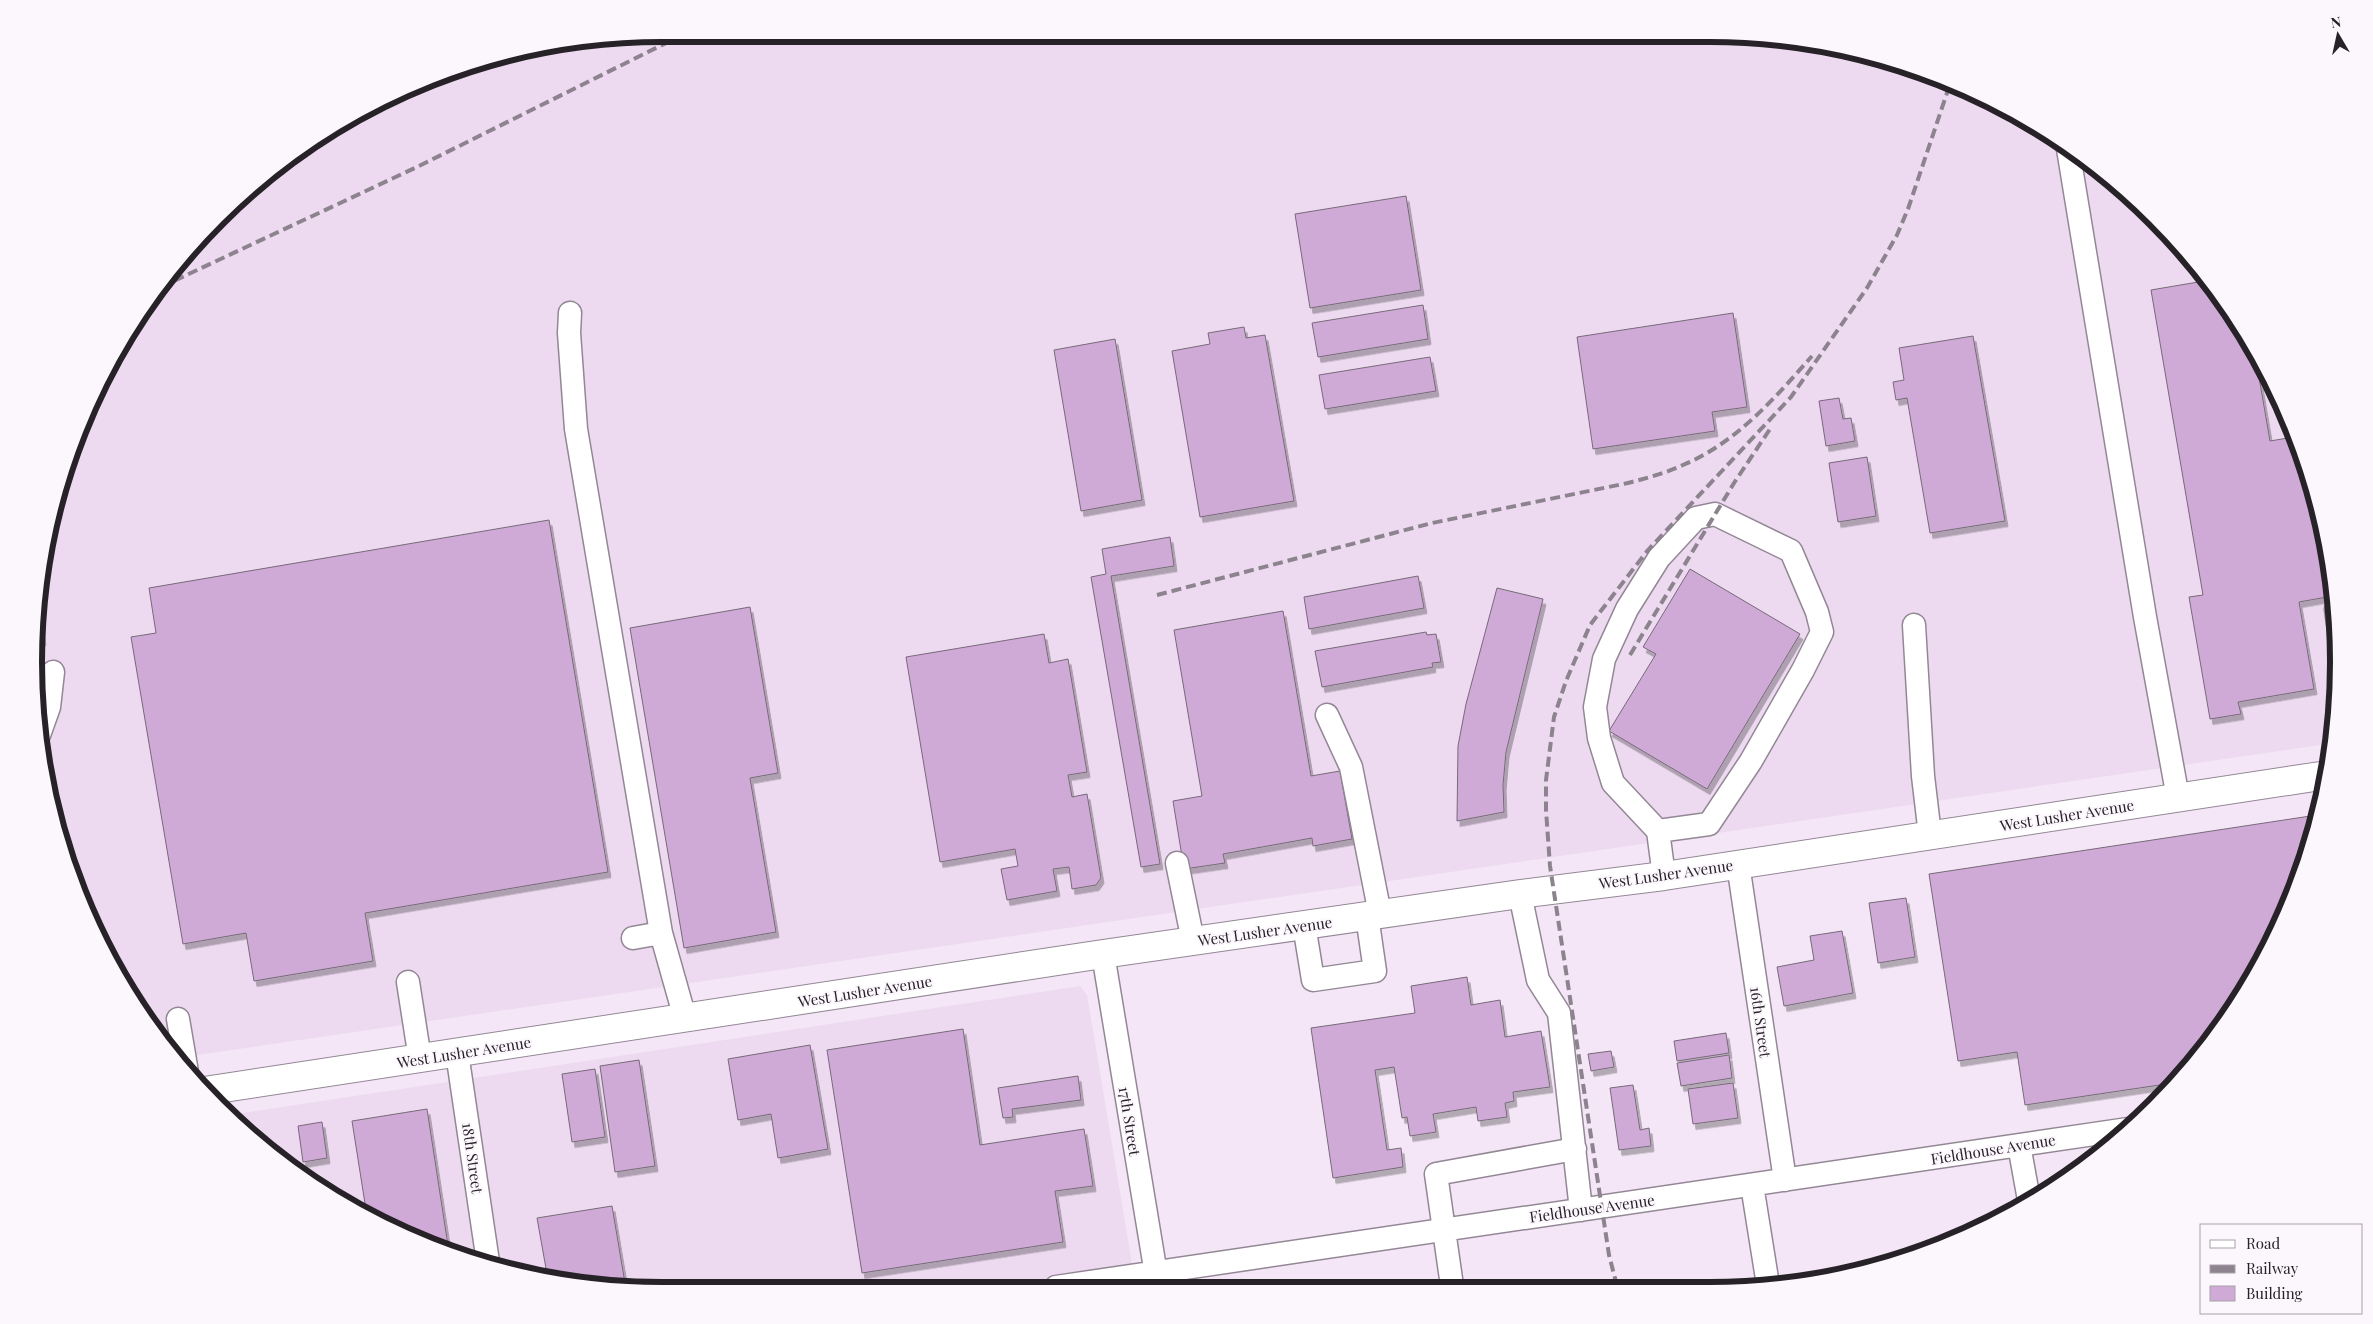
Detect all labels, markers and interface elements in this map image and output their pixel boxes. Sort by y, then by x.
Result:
north arrow [2313,10,2363,60]
text: N [2329,11,2342,32]
street label: West Lusher Avenue [1998,795,2135,836]
street label: West Lusher Avenue [1597,855,1734,893]
street label: West Lusher Avenue [1196,912,1333,950]
street label: West Lusher Avenue [796,971,933,1012]
street label: 16th Street [1746,985,1776,1059]
street label: West Lusher Avenue [395,1032,532,1073]
street label: 17th Street [1115,1085,1145,1158]
street label: 18th Street [458,1121,488,1195]
street label: Fieldhouse Avenue [1929,1129,2057,1169]
street label: Fieldhouse Avenue [1528,1189,1656,1227]
legend [2200,1224,2363,1314]
text: Road [2246,1233,2280,1253]
text: Railway [2246,1258,2299,1278]
text: Building [2246,1283,2303,1303]

